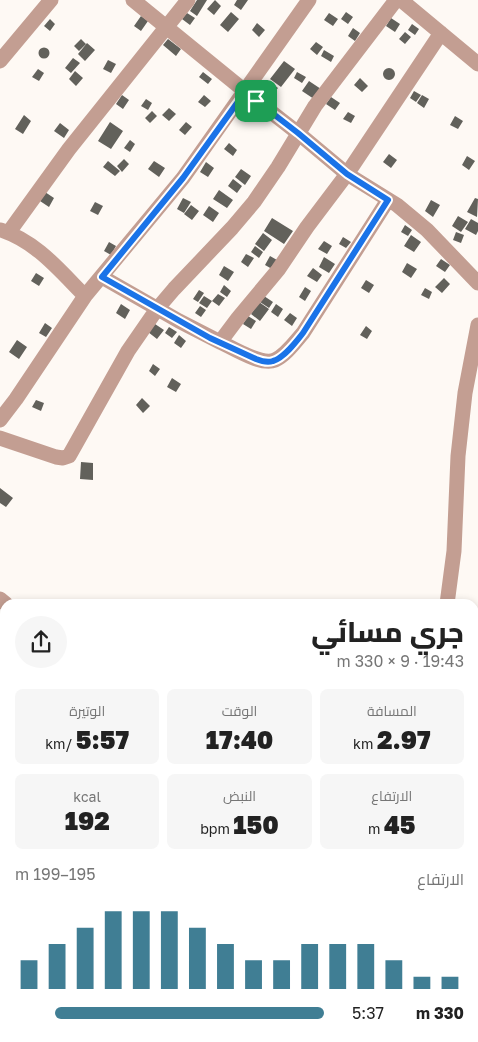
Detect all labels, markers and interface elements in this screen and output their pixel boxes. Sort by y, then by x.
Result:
pin [235,80,277,122]
icon: arrive [242,87,270,115]
text: جري مسائي [311,615,464,648]
button: share [15,616,67,668]
text: 19:43 · 9 × 330 m [336,651,464,671]
text: الوتيرة [69,702,105,719]
text: الوقت [222,702,257,719]
text: المسافة [367,702,417,719]
text: 5:57 [76,724,129,755]
text: 17:40 [206,724,273,755]
text: 2.97 [377,724,431,755]
text: /km [45,735,76,752]
text: km [353,735,377,752]
text: النبض [223,787,256,804]
text: الارتفاع [371,787,412,804]
text: kcal [73,788,101,805]
text: 192 [65,805,110,836]
text: 150 [233,809,279,840]
text: 45 [384,809,416,840]
text: bpm [200,820,233,837]
text: m [368,820,384,837]
text: 195–199 m [15,864,96,884]
text: الارتفاع [417,869,464,889]
text: 5:37 [352,1003,384,1023]
text: 330 m [416,1003,464,1023]

